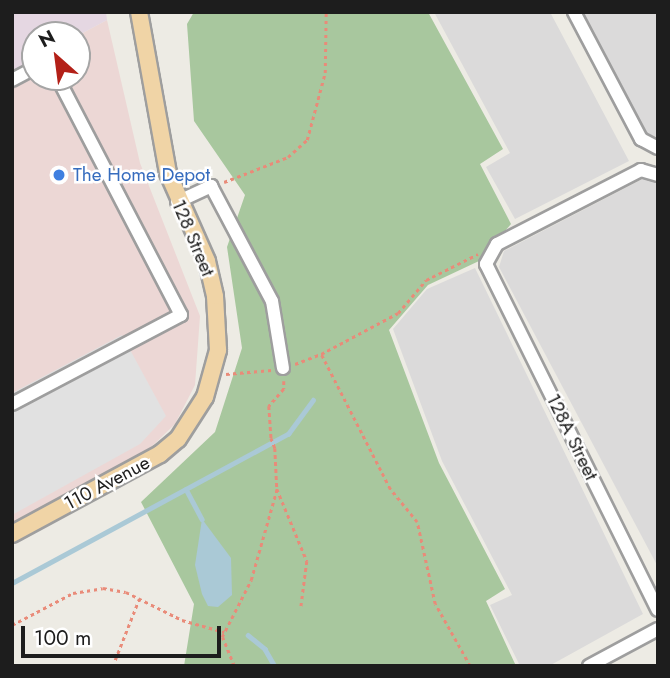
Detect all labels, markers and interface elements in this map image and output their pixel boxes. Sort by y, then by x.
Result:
north arrow [21,21,91,91]
text: N [34,23,60,54]
place label: The Home Depot [73,164,210,186]
marker: The Home Depot [51,167,67,183]
street label: 128 Street [167,196,219,280]
street label: 128A Street [541,390,603,484]
street label: 110 Avenue [60,451,154,515]
scale bar [24,612,224,656]
text: 100 m [34,623,91,653]

